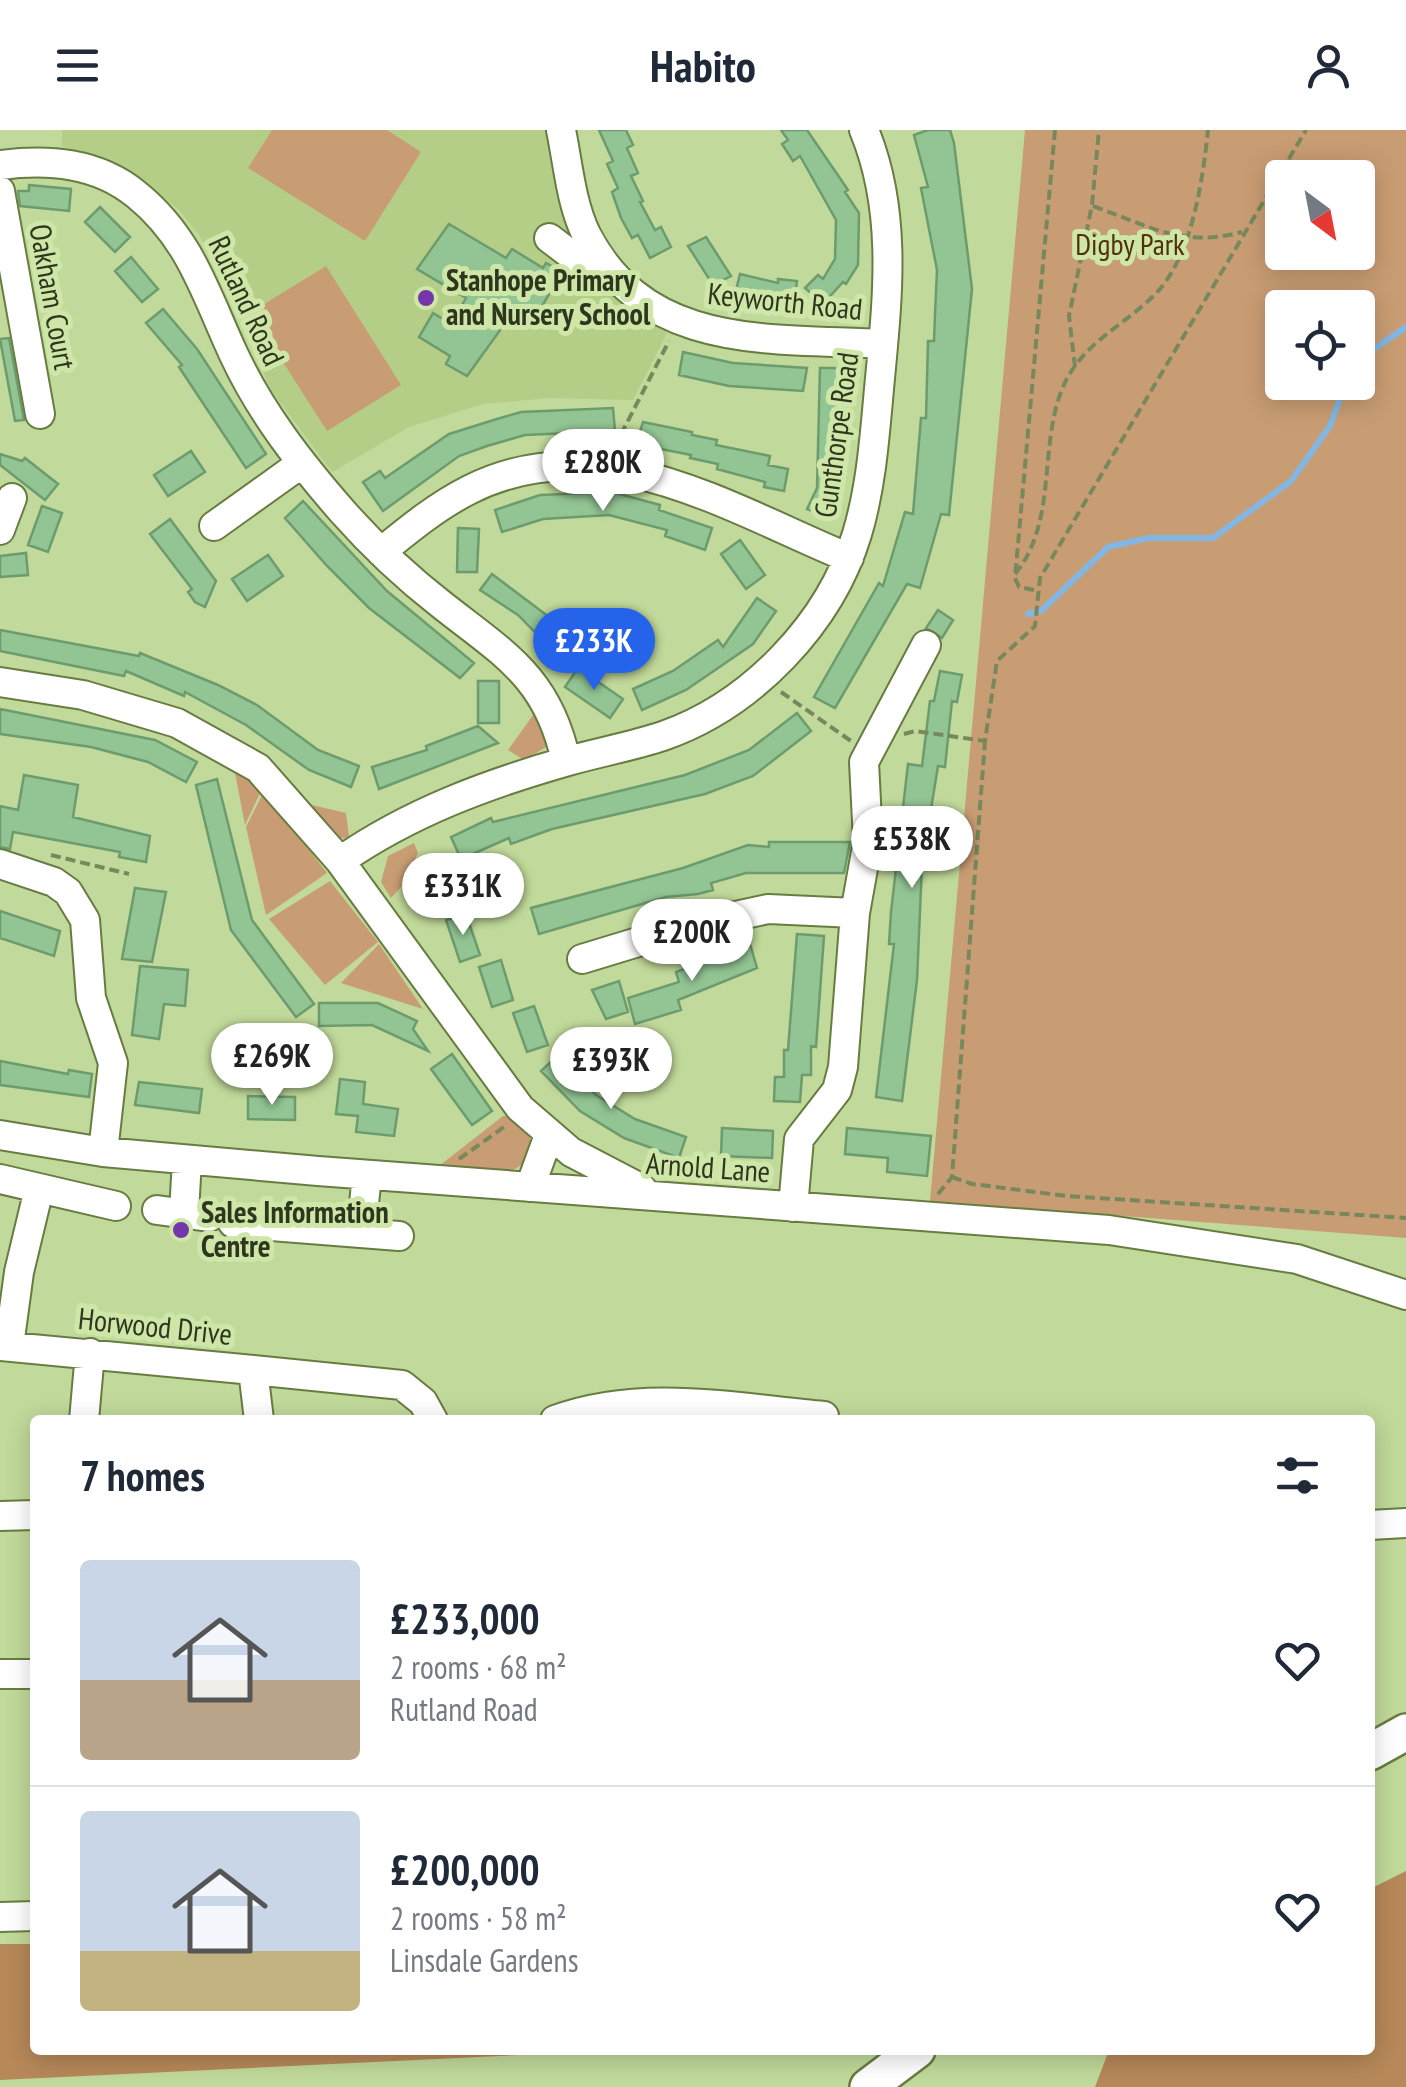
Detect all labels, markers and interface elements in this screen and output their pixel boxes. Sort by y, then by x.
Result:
text: Habito [650,36,756,94]
icon: menu [50,38,105,93]
icon: person [1301,38,1356,93]
north arrow [1265,160,1375,270]
map controls [1265,160,1375,400]
street label: Oakham Court [21,221,86,373]
park label: Digby Park [1075,224,1185,263]
street label: Rutland Road [200,229,294,371]
place label: Stanhope Primary and Nursery School [446,260,651,333]
street label: Keyworth Road [706,273,864,328]
marker: Stanhope Primary and Nursery School [415,287,437,309]
button: locate [1265,290,1375,400]
street label: Gunthorpe Road [805,350,866,520]
pin: £280K [533,429,673,514]
text: £280K [564,440,642,482]
pin: £233K [524,608,664,693]
text: £233K [555,619,633,661]
pin: £538K [842,806,982,891]
text: £538K [873,817,951,859]
pin: £331K [393,853,533,938]
text: £331K [424,864,502,906]
pin: £200K [622,899,762,984]
text: £200K [653,910,731,952]
pin: £269K [202,1023,342,1108]
pin: £393K [541,1027,681,1112]
text: £269K [233,1034,311,1076]
text: £393K [572,1038,650,1080]
street label: Arnold Lane [645,1143,772,1190]
place label: Sales Information Centre [201,1192,389,1265]
marker: Sales Information Centre [170,1219,192,1241]
street label: Horwood Drive [76,1298,234,1353]
text: 7 homes [80,1448,205,1503]
icon: filters [1270,1448,1325,1503]
text: £233,000 [390,1591,540,1646]
icon: home [160,1600,280,1720]
icon: heart [1270,1633,1325,1688]
text: 2 rooms · 68 m² [390,1646,567,1688]
text: Rutland Road [390,1688,538,1730]
text: £200,000 [390,1842,540,1897]
icon: home [160,1851,280,1971]
icon: heart [1270,1884,1325,1939]
text: 2 rooms · 58 m² [390,1897,567,1939]
text: Linsdale Gardens [390,1939,578,1981]

